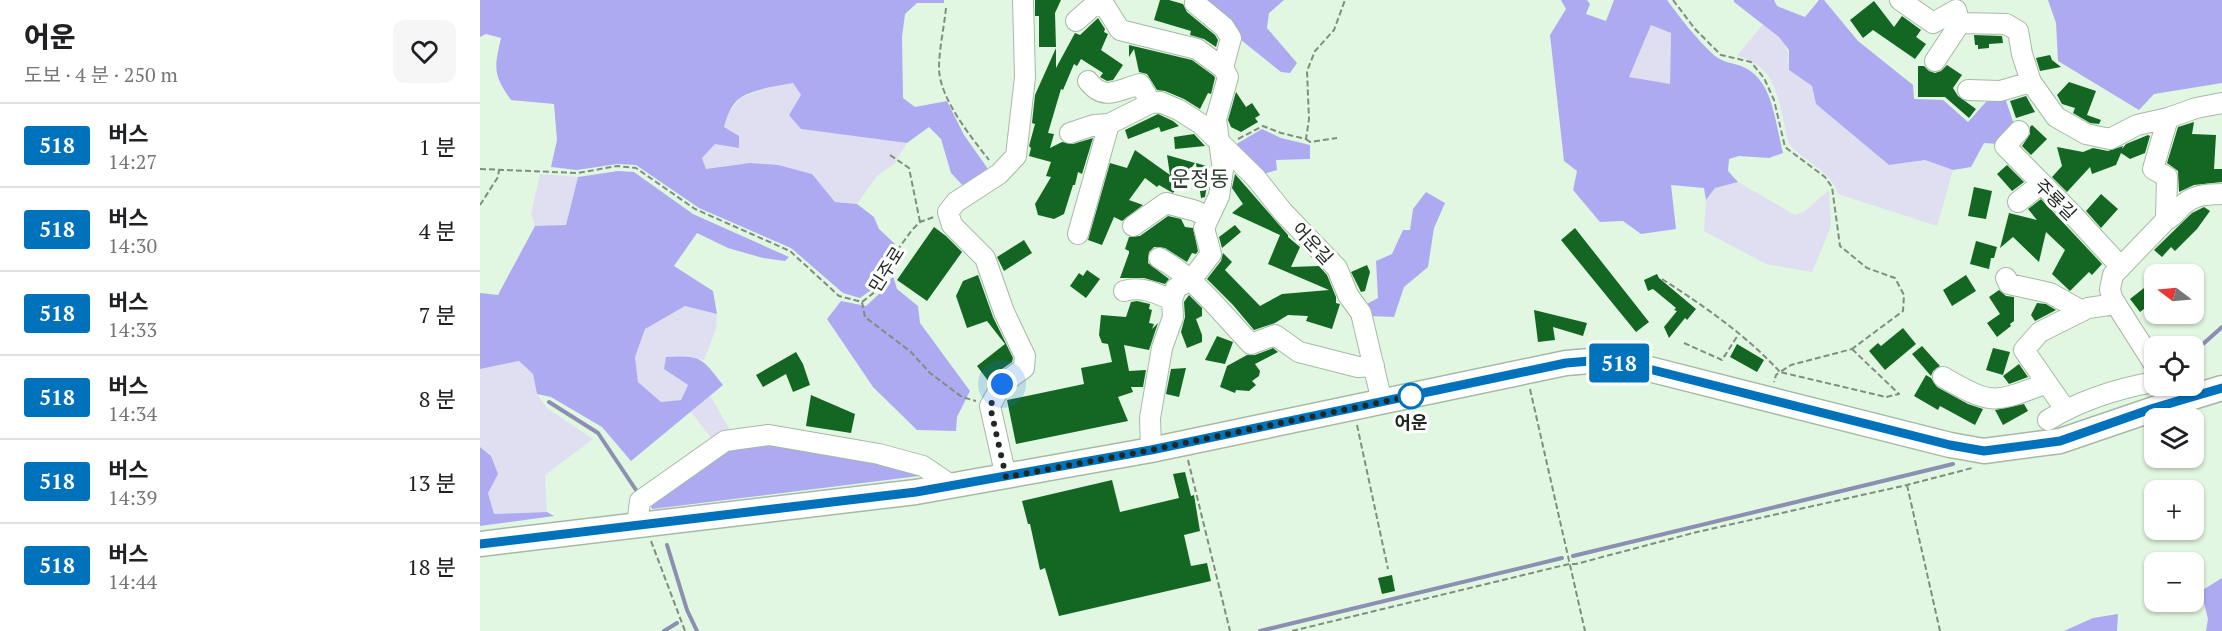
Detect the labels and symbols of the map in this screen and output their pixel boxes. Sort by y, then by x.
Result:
district label: 운정동 [1171,164,1229,192]
street label: 주룡길 [2030,173,2082,225]
street label: 어운길 [1287,217,1339,269]
street label: 민주로 [863,242,909,296]
north arrow [2144,264,2204,324]
line badge: 518 [1584,344,1654,382]
your location [987,369,1017,399]
marker: 어운 [1398,383,1424,409]
place label: 어운 [1394,410,1428,434]

